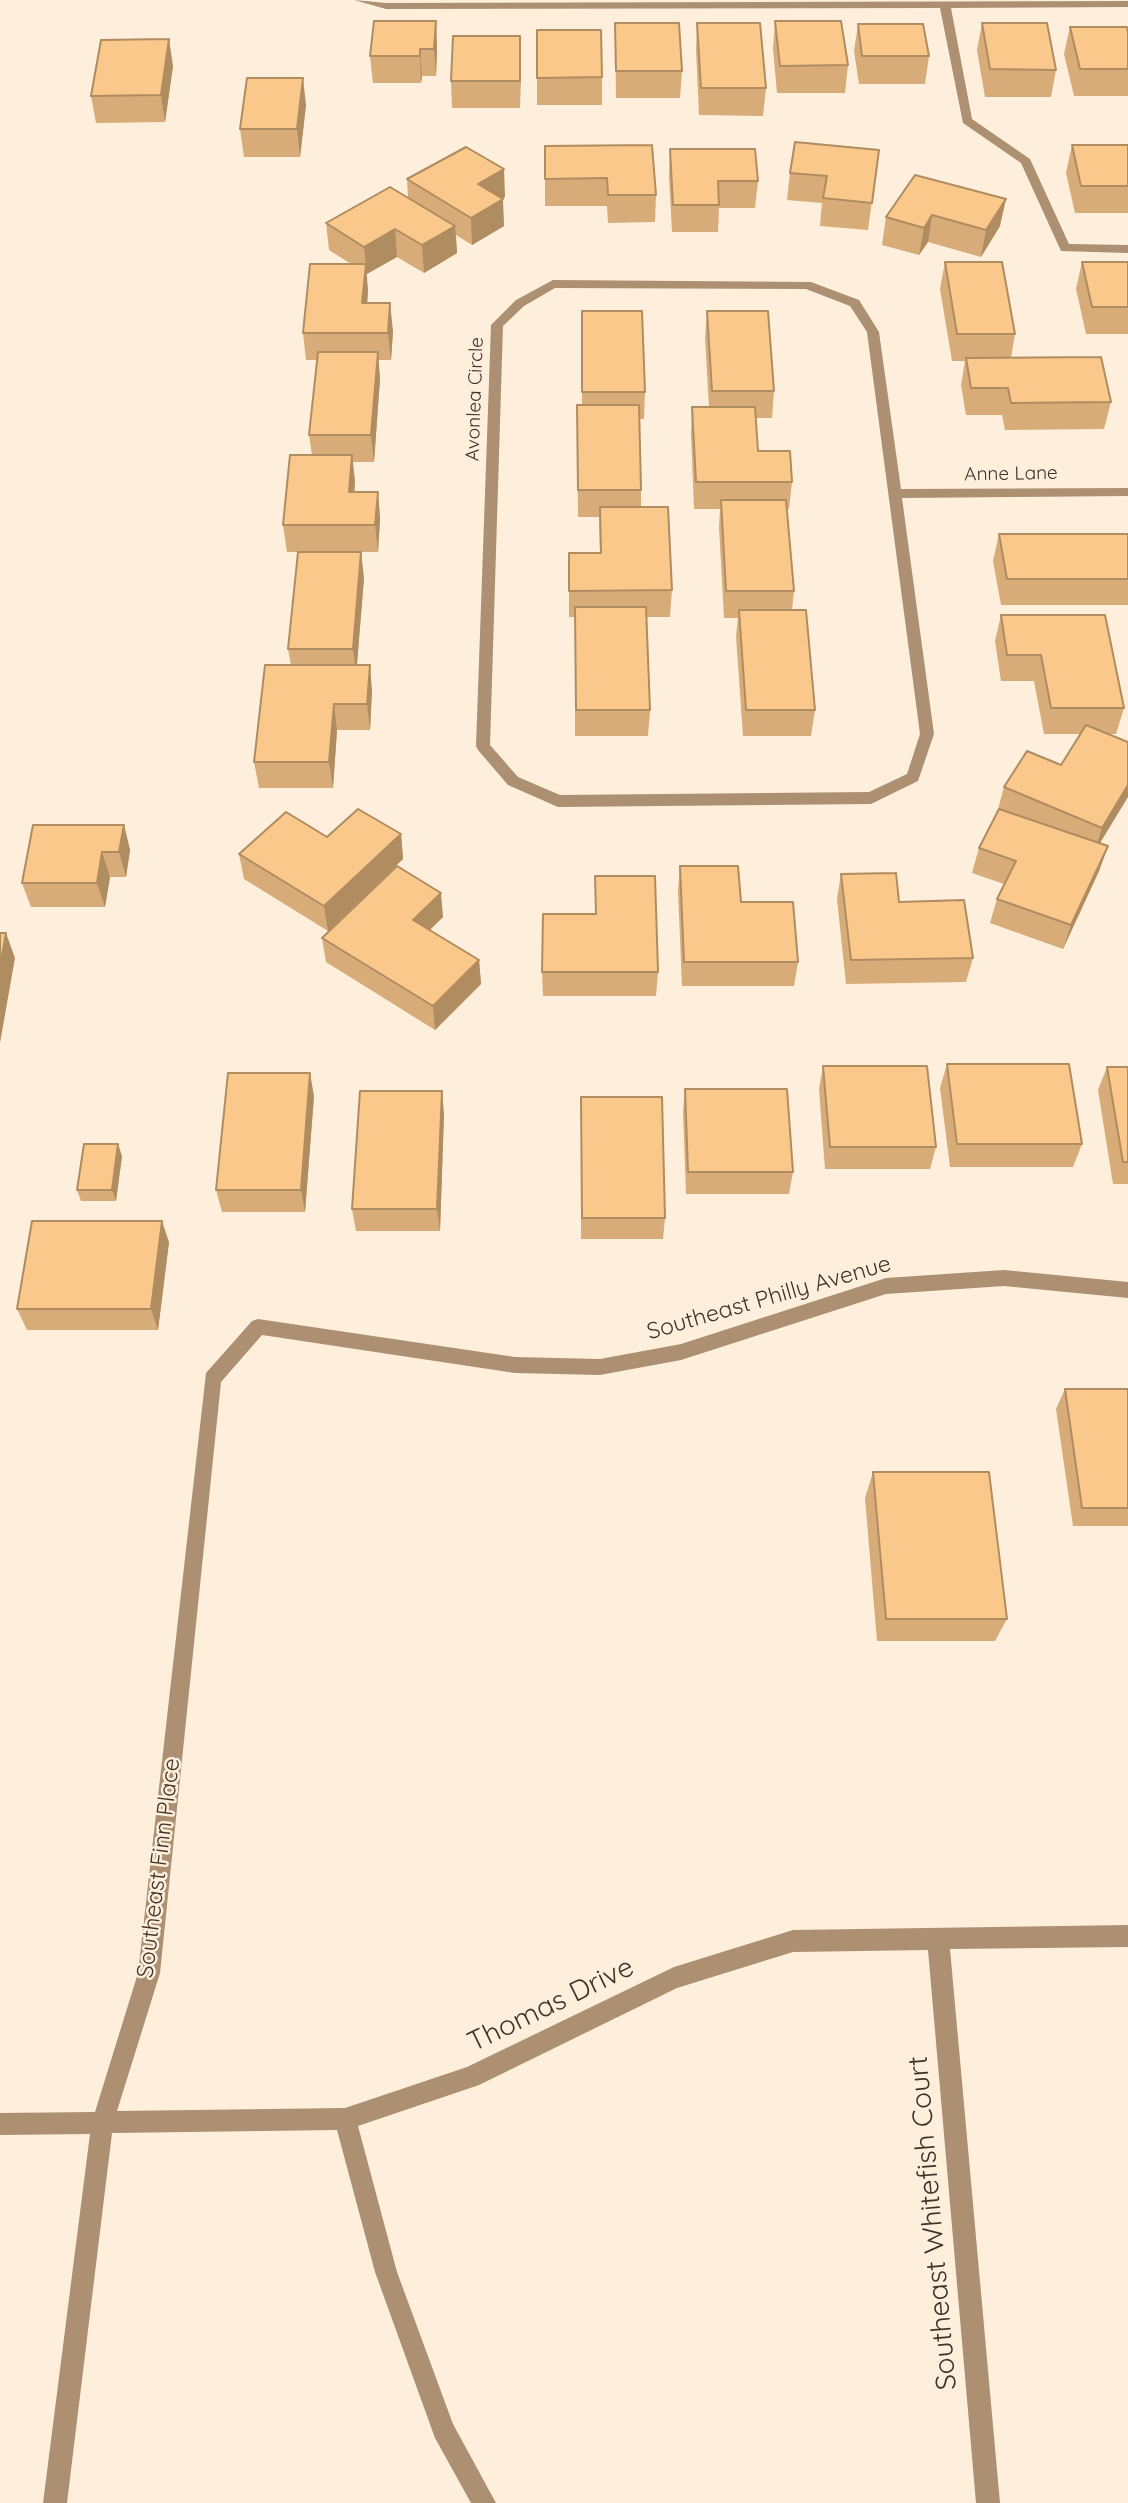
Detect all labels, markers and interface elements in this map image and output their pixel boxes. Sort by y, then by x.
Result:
street label: Avonlea Circle [461,337,489,461]
street label: Anne Lane [964,462,1058,486]
street label: Southeast Philly Avenue [644,1250,894,1346]
street label: Southeast Finn Place [132,1756,186,1980]
street label: Thomas Drive [463,1950,639,2060]
street label: Southeast Whitefish Court [902,2054,964,2392]

